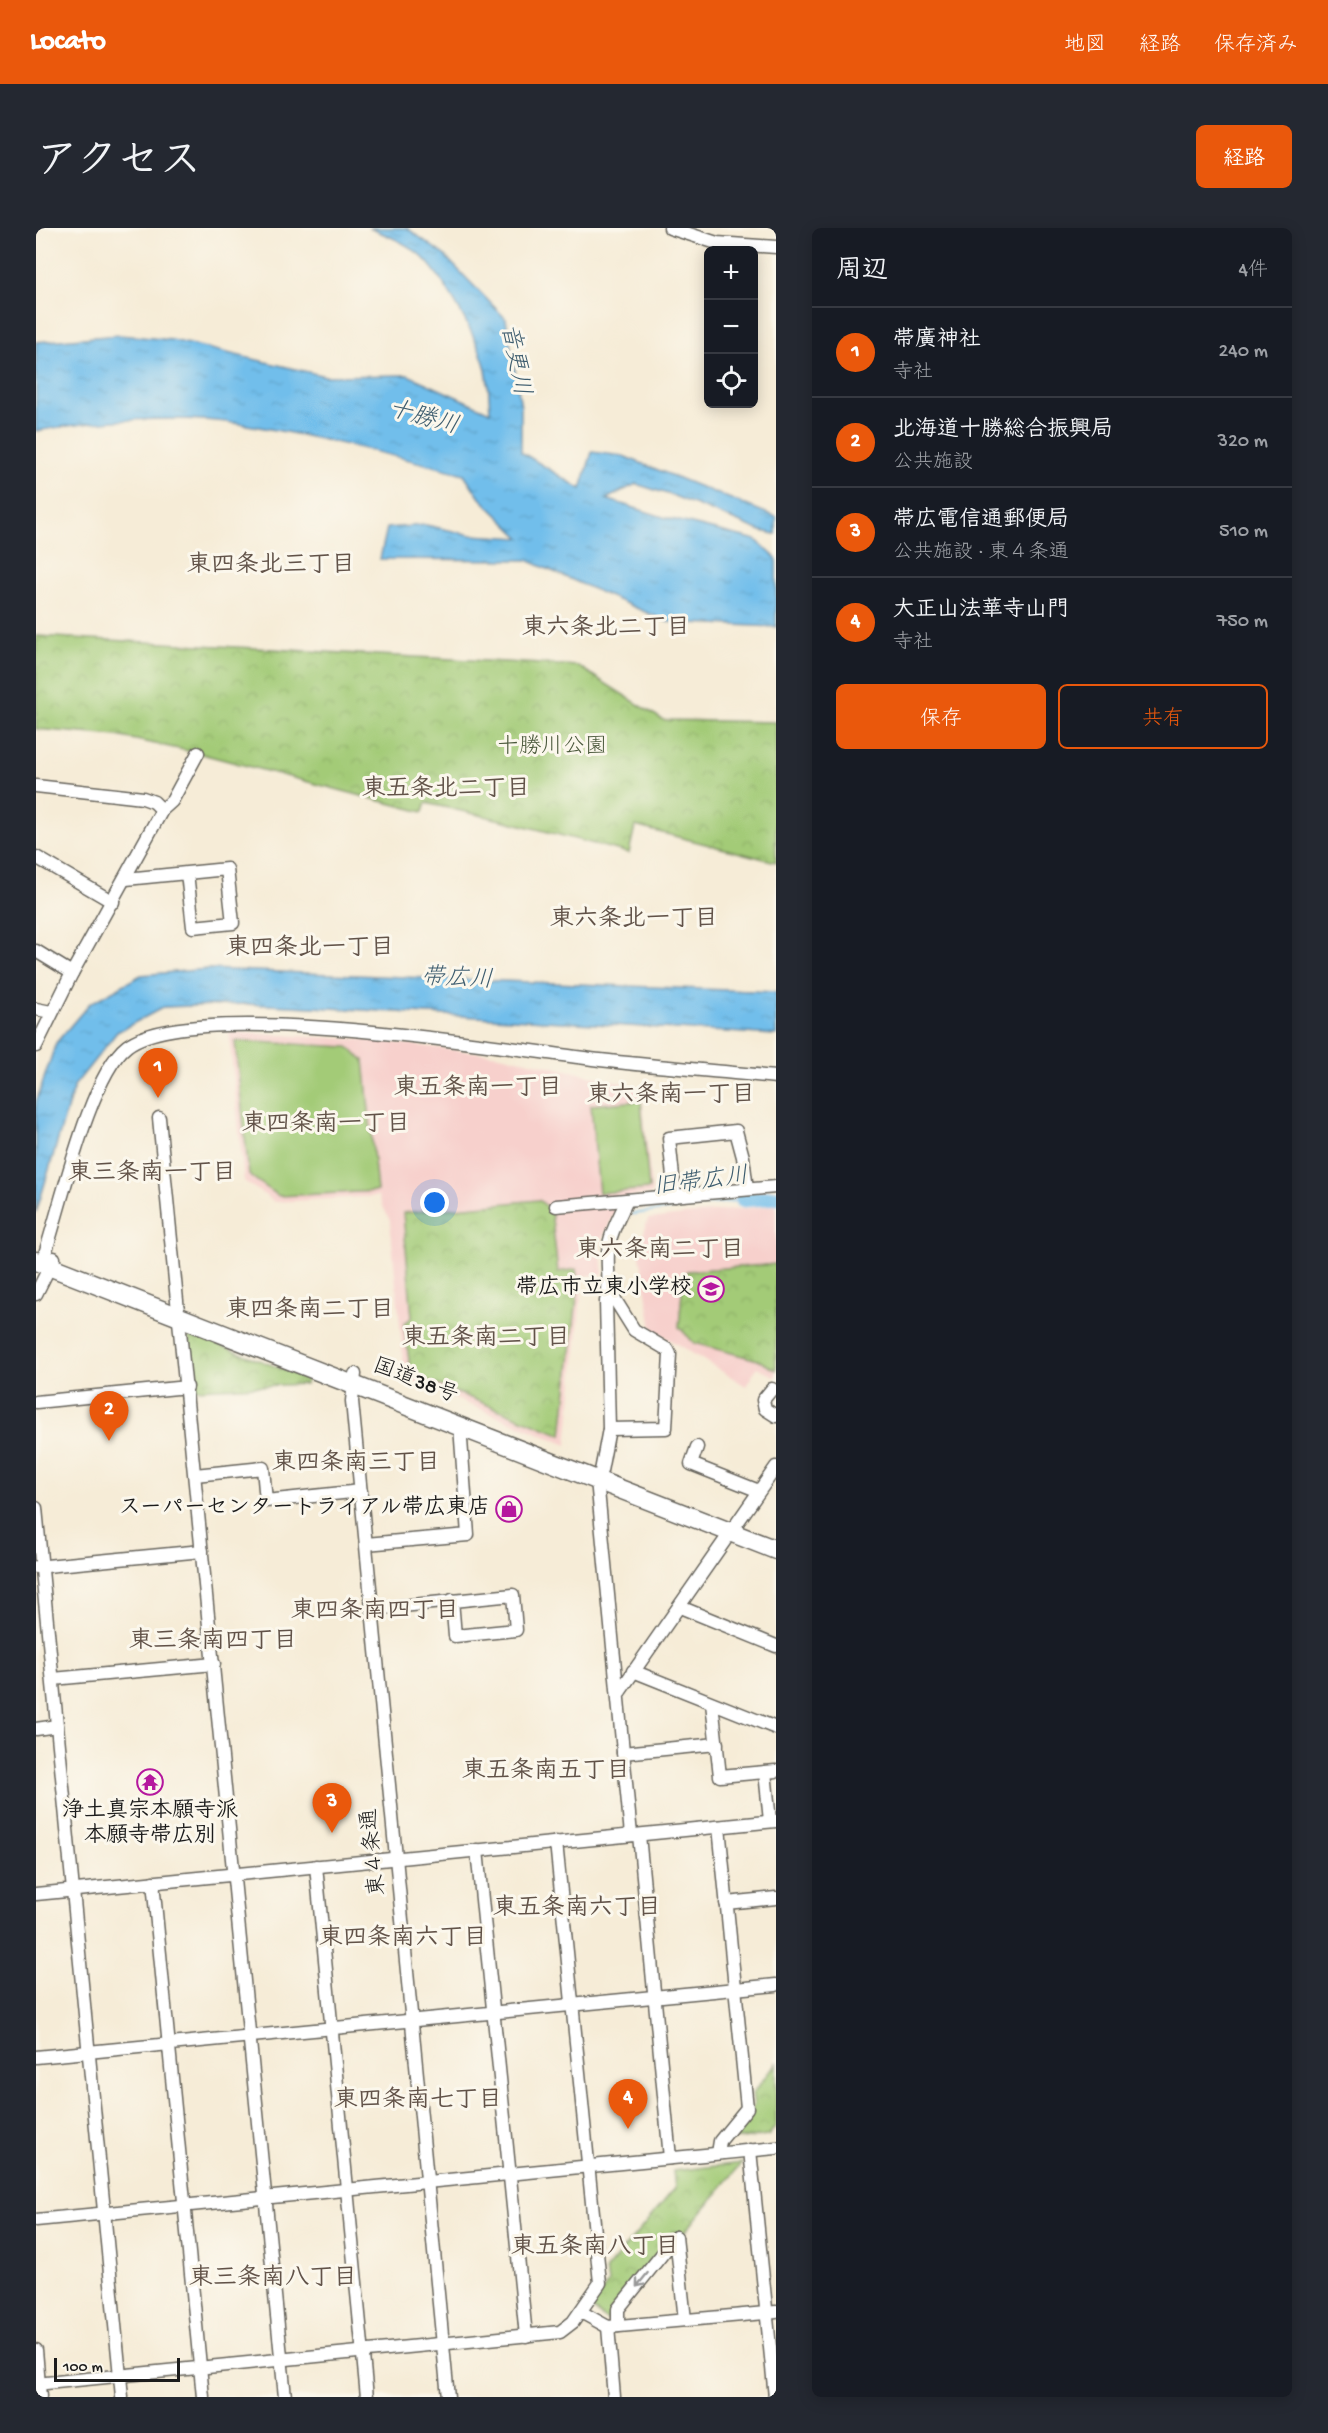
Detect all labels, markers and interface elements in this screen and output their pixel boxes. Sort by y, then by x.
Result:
text: Locato [30,26,106,59]
text: 地図 [1064,34,1106,59]
text: 経路 [1139,34,1181,59]
text: 保存済み [1214,34,1298,59]
button: 経路 [1196,125,1292,188]
text: アクセス [36,140,201,189]
map controls [704,246,758,408]
button: + [704,246,758,300]
text: 周辺 [836,257,888,288]
text: 4件 [1239,260,1268,283]
button: − [704,300,758,354]
water label: 音更川 [493,322,536,398]
text: 帯廣神社 [893,328,981,354]
text: 1 [851,341,860,364]
text: 240 m [1218,341,1268,364]
button: locate [704,354,758,408]
text: 寺社 [893,362,933,385]
water label: 十勝川 [384,395,462,442]
text: 北海道十勝総合振興局 [893,418,1113,444]
text: 2 [851,431,860,454]
text: 320 m [1218,431,1268,454]
text: 公共施設 [893,452,973,475]
text: 帯広電信通郵便局 [893,508,1069,534]
text: 3 [850,521,861,544]
text: 510 m [1219,521,1268,544]
text: 公共施設 · 東４条通 [893,542,1069,565]
district label: 東四条北三丁目 [187,551,355,581]
text: 大正山法華寺山門 [893,598,1069,624]
text: 4 [851,611,860,634]
text: 750 m [1217,611,1268,634]
district label: 東六条北二丁目 [522,614,690,644]
text: 寺社 [893,632,933,655]
button: 保存 [836,684,1046,749]
button: 共有 [1058,684,1268,749]
park label: 十勝川公園 [497,734,607,761]
district label: 東五条北二丁目 [362,775,530,805]
district label: 東六条北一丁目 [550,905,718,935]
district label: 東四条北一丁目 [226,934,394,964]
water label: 帯広川 [420,963,494,996]
pin: 1 [138,1048,178,1098]
district label: 東五条南一丁目 [394,1074,562,1104]
district label: 東六条南一丁目 [587,1081,755,1111]
district label: 東四条南一丁目 [242,1110,410,1140]
district label: 東三条南一丁目 [68,1159,236,1189]
water label: 旧帯広川 [651,1162,750,1203]
your location [420,1188,449,1217]
district label: 東六条南二丁目 [576,1236,744,1266]
place label: 帯広市立東小学校 [516,1274,692,1302]
school or university icon: 帯広市立東小学校 [696,1274,726,1304]
district label: 東四条南二丁目 [226,1296,394,1326]
district label: 東五条南二丁目 [402,1324,570,1354]
street label: 国道38号 [369,1353,462,1410]
pin: 2 [90,1392,128,1441]
district label: 東四条南三丁目 [272,1449,440,1479]
place label: スーパーセンタートライアル帯広東店 [119,1494,490,1522]
shop icon: スーパーセンタートライアル帯広東店 [494,1494,524,1524]
district label: 東四条南四丁目 [291,1597,459,1627]
district label: 東三条南四丁目 [129,1627,297,1657]
district label: 東五条南五丁目 [462,1757,630,1787]
temple icon: 浄土真宗本願寺派 本願寺帯広別 [135,1767,165,1797]
pin: 3 [312,1784,352,1833]
place label: 浄土真宗本願寺派 本願寺帯広別 [62,1797,238,1850]
street label: 東４条通 [356,1807,393,1897]
district label: 東五条南六丁目 [493,1894,661,1924]
district label: 東四条南六丁目 [319,1924,487,1954]
pin: 4 [608,2080,648,2129]
district label: 東四条南七丁目 [334,2086,502,2116]
district label: 東五条南八丁目 [511,2233,679,2263]
district label: 東三条南八丁目 [189,2264,357,2294]
one-way arrow [635,2272,648,2288]
scale bar [54,2355,180,2382]
text: 100 m [63,2359,103,2378]

